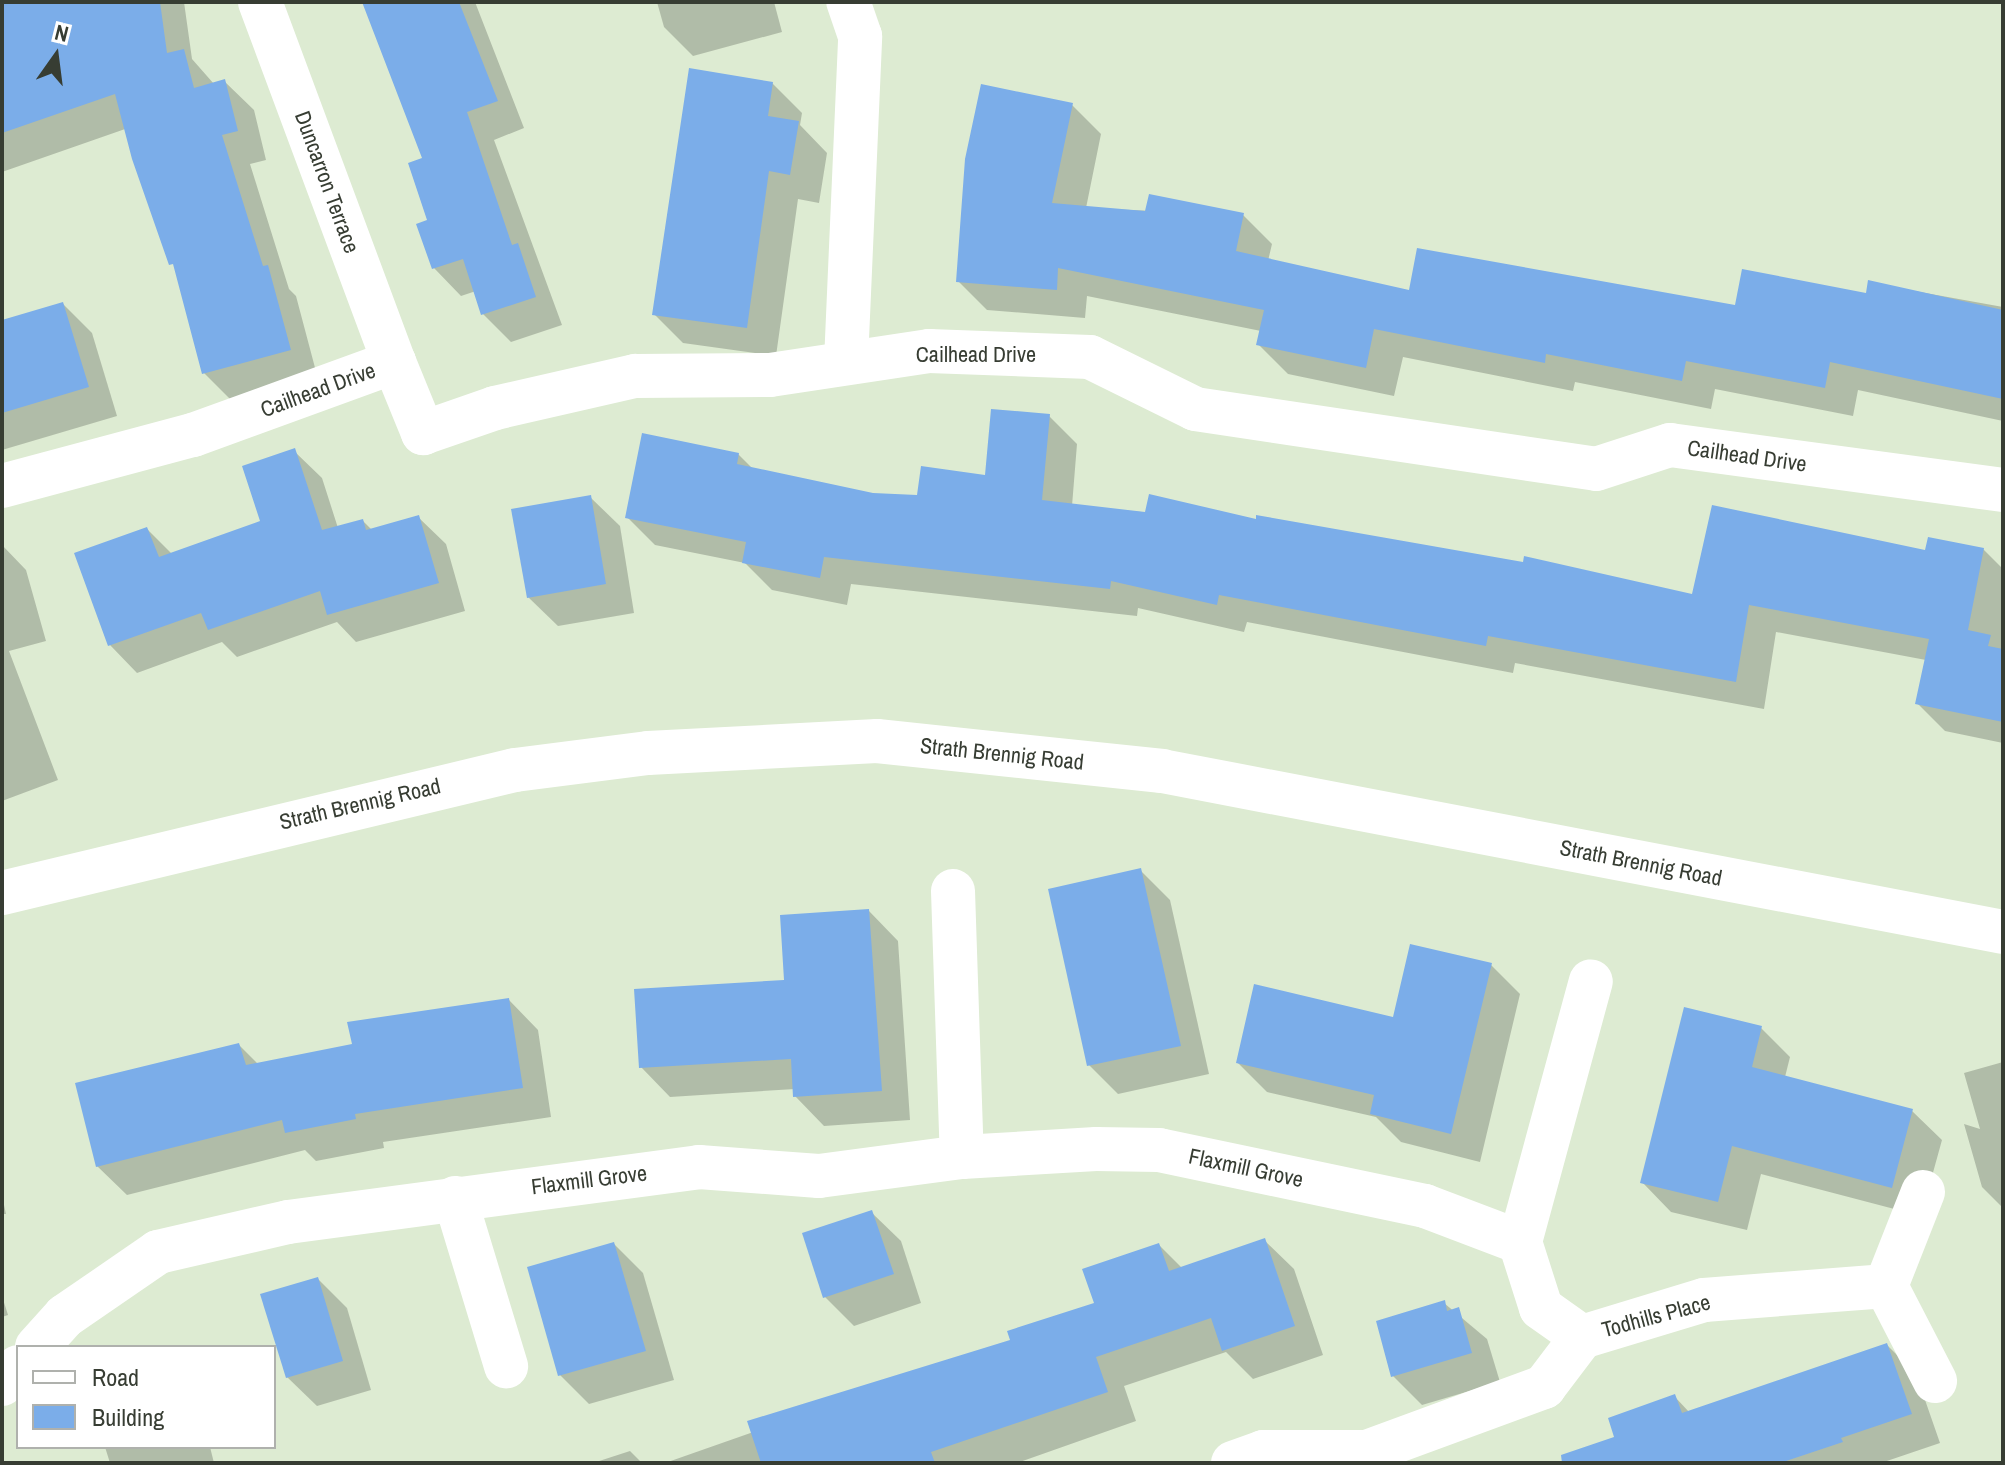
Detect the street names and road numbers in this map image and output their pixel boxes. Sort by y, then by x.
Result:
street label: Duncarron Terrace [289,107,365,257]
street label: Cailhead Drive [916,342,1036,368]
street label: Cailhead Drive [257,357,379,423]
street label: Cailhead Drive [1686,435,1808,477]
street label: Strath Brennig Road [919,732,1085,776]
street label: Strath Brennig Road [277,773,443,835]
street label: Strath Brennig Road [1558,834,1724,892]
street label: Flaxmill Grove [1186,1143,1306,1193]
street label: Flaxmill Grove [530,1160,648,1200]
street label: Todhills Place [1599,1289,1713,1343]

